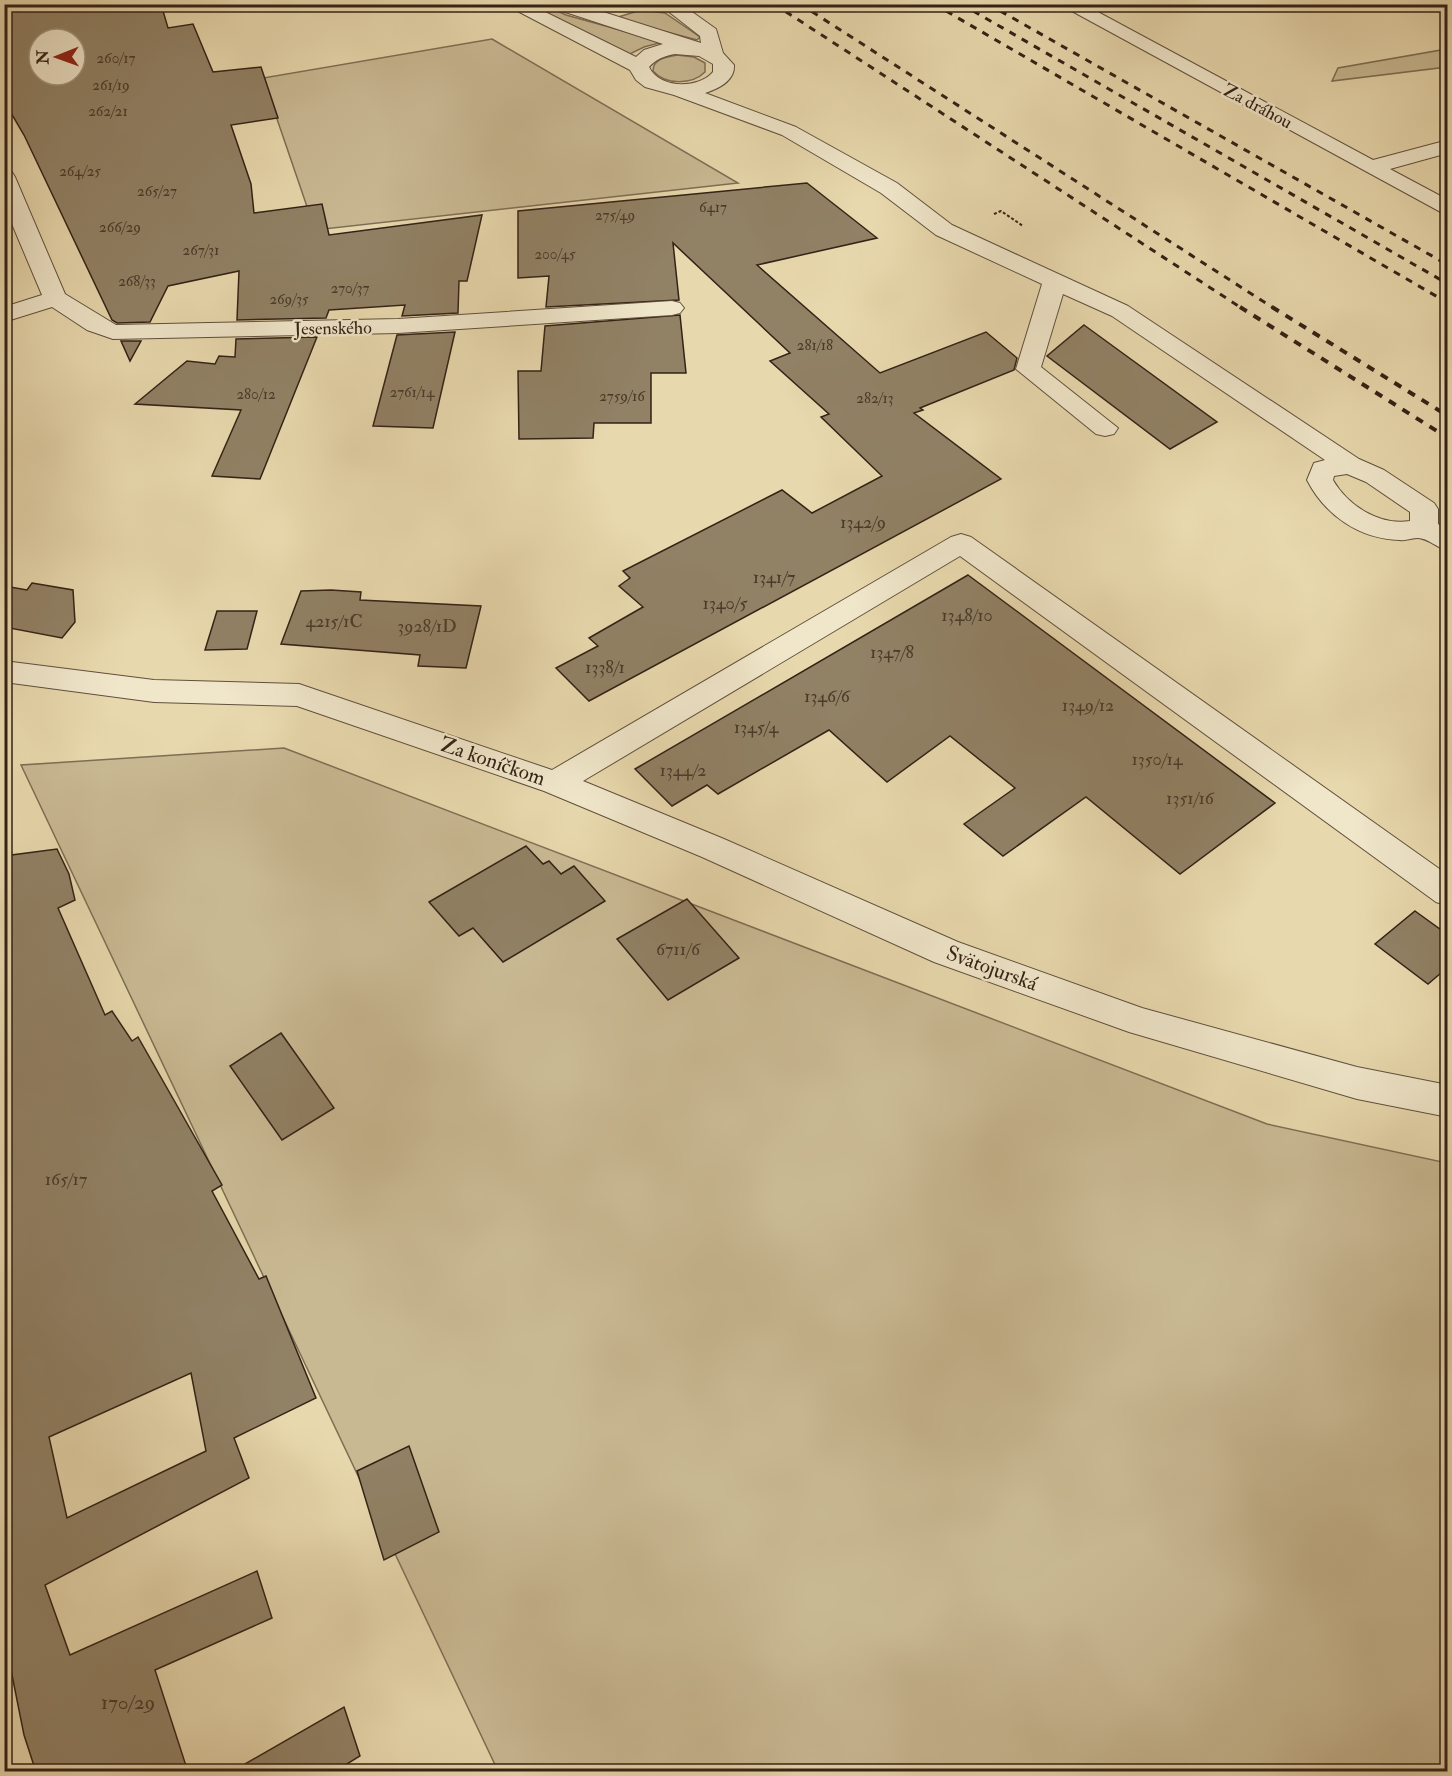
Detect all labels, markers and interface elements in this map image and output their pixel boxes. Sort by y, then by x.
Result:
north arrow [27,27,87,87]
text: N [33,49,53,66]
house number: 260/17 [97,49,136,68]
house number: 261/19 [92,76,130,95]
street label: Za dráhou [1219,79,1296,134]
house number: 262/21 [88,102,128,121]
house number: 264/25 [59,162,101,181]
house number: 265/27 [137,182,177,201]
house number: 6417 [699,198,727,217]
house number: 275/49 [595,206,635,225]
house number: 266/29 [99,218,141,237]
house number: 267/31 [183,241,219,260]
house number: 200/45 [534,245,576,264]
house number: 268/33 [118,272,156,291]
house number: 270/37 [331,279,369,298]
house number: 269/35 [269,290,309,309]
street label: Jesenského [293,316,372,341]
house number: 281/18 [797,336,833,355]
house number: 2761/14 [390,383,435,402]
house number: 280/12 [236,385,276,404]
house number: 2759/16 [599,387,646,406]
house number: 282/13 [856,389,894,408]
house number: 1342/9 [840,511,886,534]
house number: 1341/7 [753,566,795,589]
house number: 1340/5 [703,592,747,615]
house number: 1348/10 [941,604,993,627]
house number: 4215/1C [305,610,363,633]
house number: 3928/1D [397,615,457,638]
house number: 1347/8 [870,641,914,664]
house number: 1338/1 [585,656,625,679]
house number: 1346/6 [804,685,851,708]
house number: 1349/12 [1062,694,1114,717]
house number: 1345/4 [734,716,780,739]
street label: Za koníčkom [437,731,549,792]
house number: 1350/14 [1131,748,1184,771]
house number: 1344/2 [660,759,706,782]
house number: 1351/16 [1166,787,1215,810]
house number: 6711/6 [656,938,701,961]
street label: Svätojurská [943,940,1041,998]
house number: 165/17 [45,1168,87,1191]
house number: 170/29 [101,1689,155,1716]

